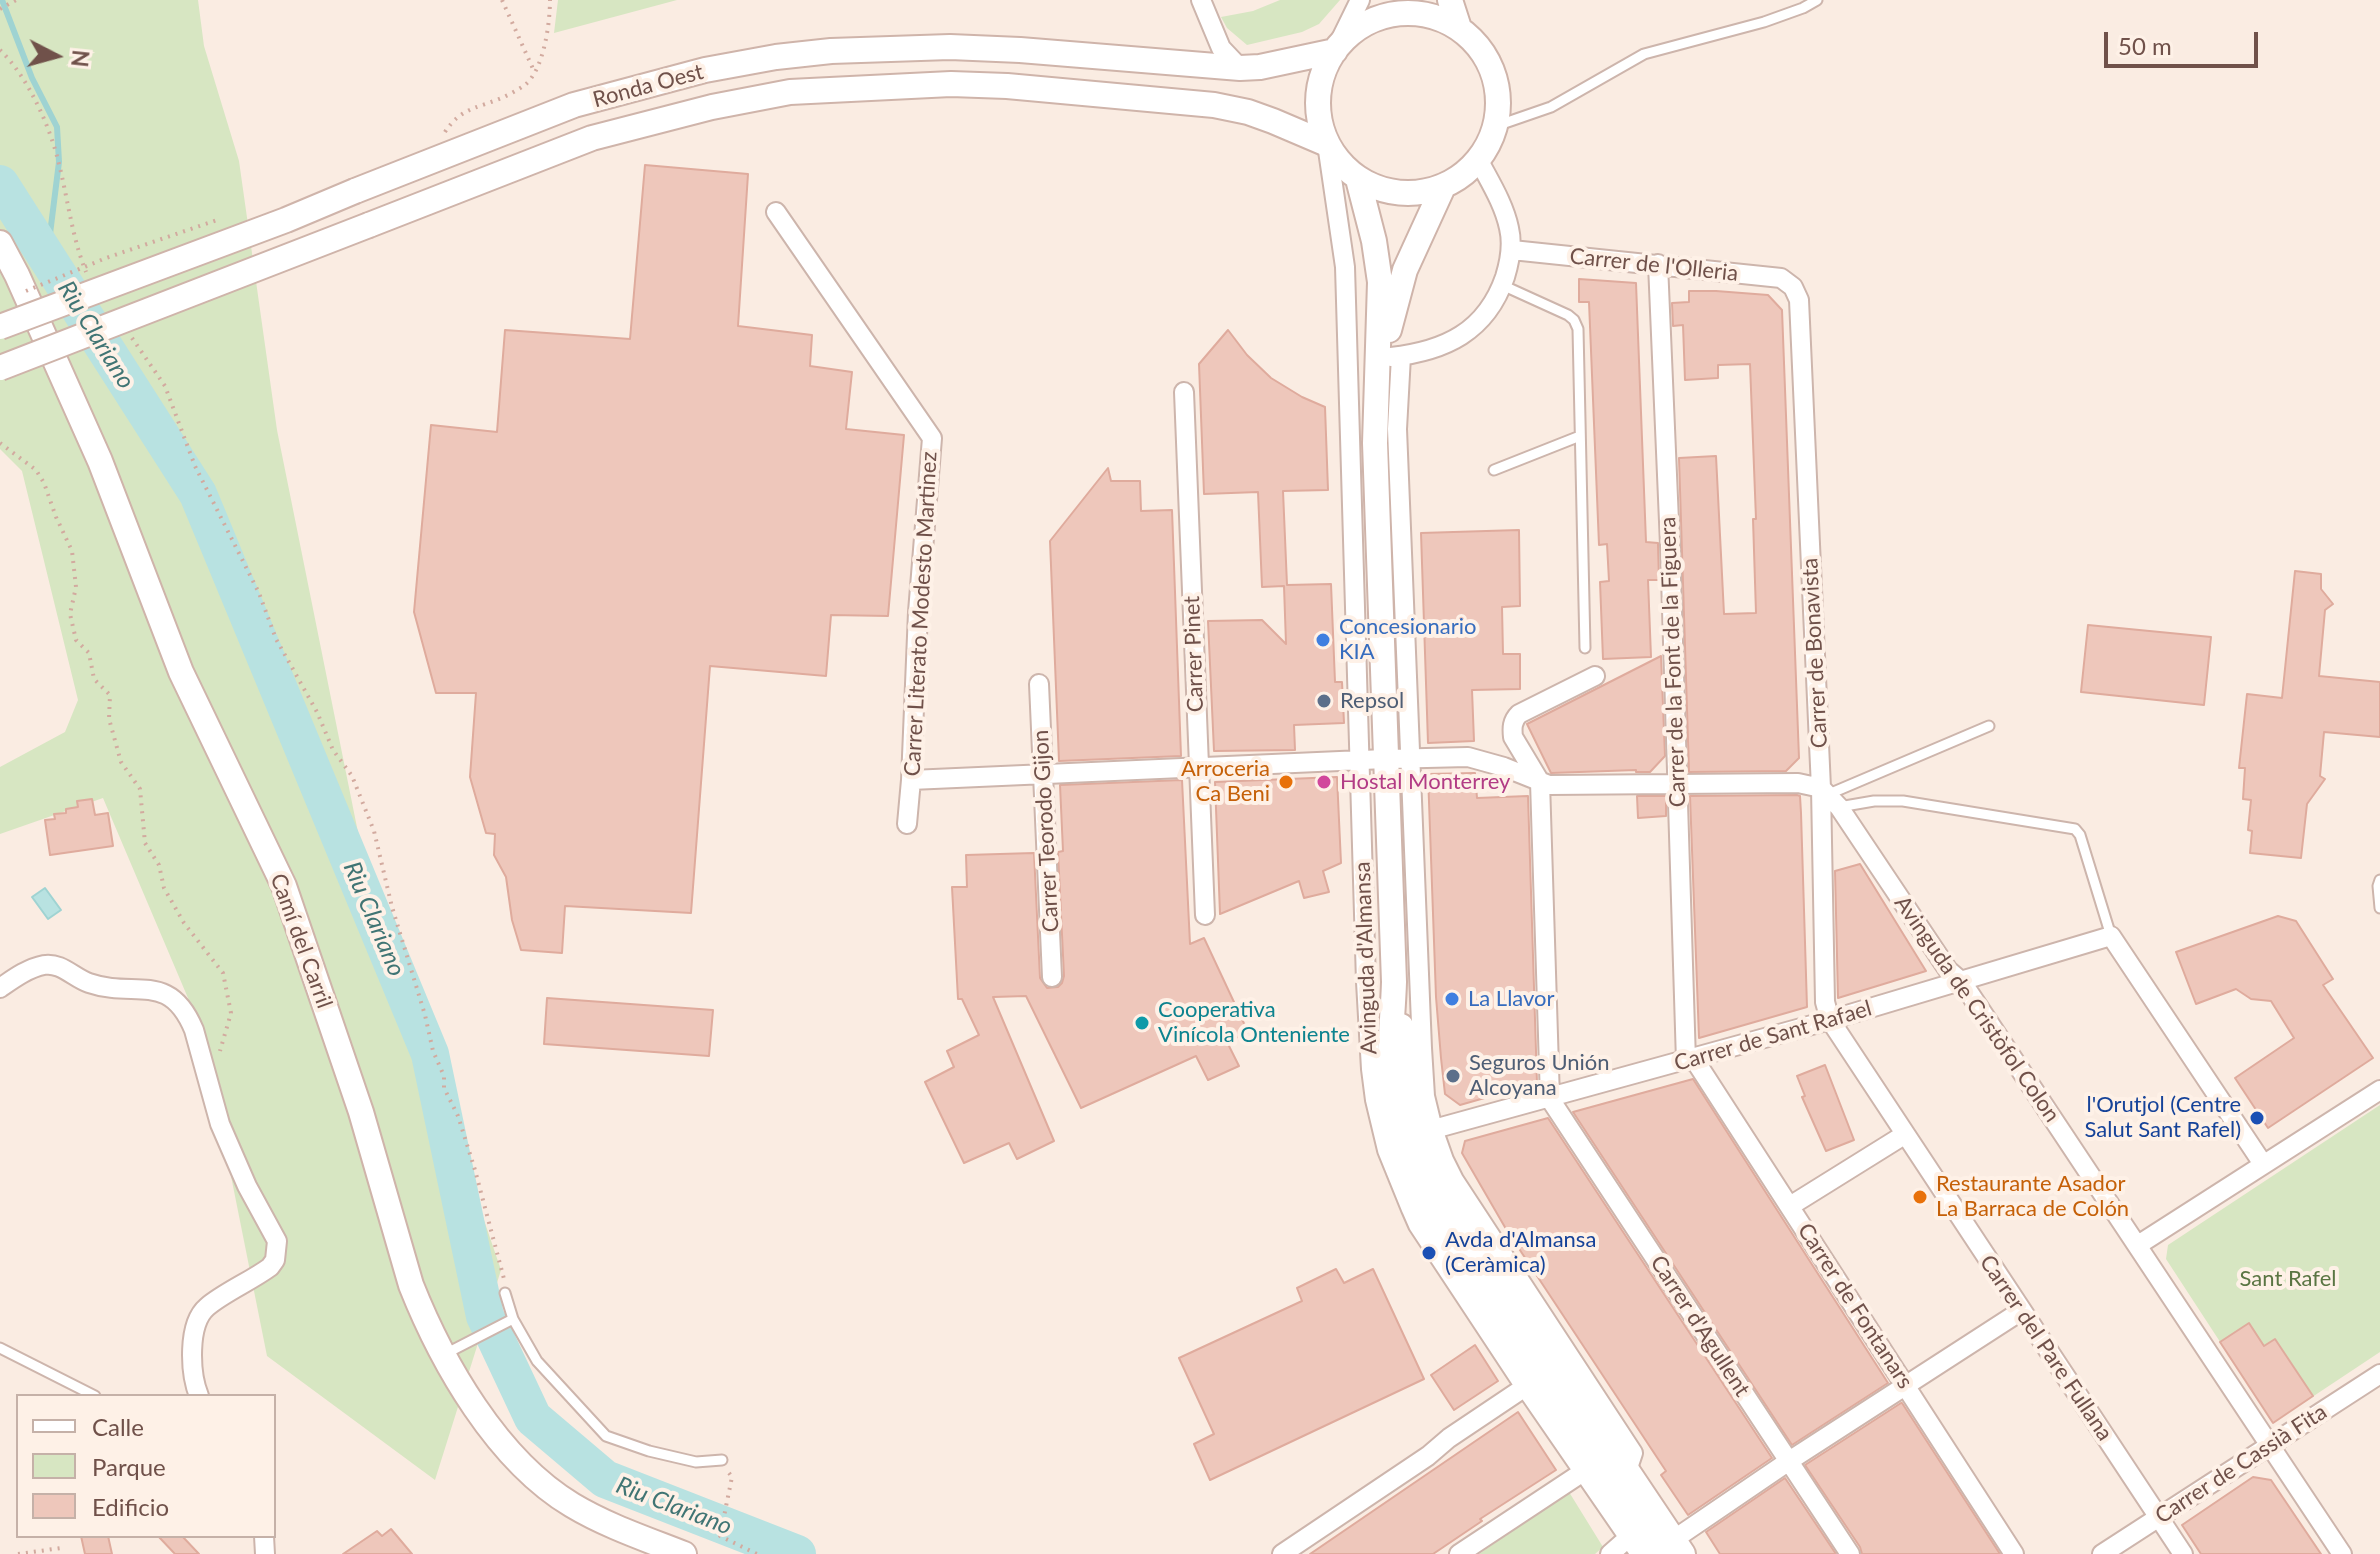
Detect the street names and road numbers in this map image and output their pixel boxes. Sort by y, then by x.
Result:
street label: Ronda Oest [590,59,706,113]
street label: Carrer de l'Olleria [1568,243,1740,287]
street label: Carrer Literato Modesto Martinez [899,451,943,777]
street label: Carrer de la Font de la Figuera [1655,516,1691,808]
street label: Carrer de Bonavista [1797,557,1833,749]
street label: Carrer Pinet [1179,595,1209,713]
street label: Carrer Teorodo Gijon [1028,729,1064,933]
street label: Avinguda d'Almansa [1349,861,1383,1055]
street label: Camí del Carril [264,870,338,1012]
street label: Avinguda de Cristòfol Colon [1889,891,2065,1127]
street label: Carrer de Sant Rafael [1671,995,1875,1077]
street label: Carrer de Fontanars [1792,1218,1918,1394]
street label: Carrer del Pare Fullana [1974,1250,2118,1446]
street label: Carrer d'Agullent [1645,1251,1755,1401]
street label: Carrer de Cassià Fita [2150,1399,2332,1529]

